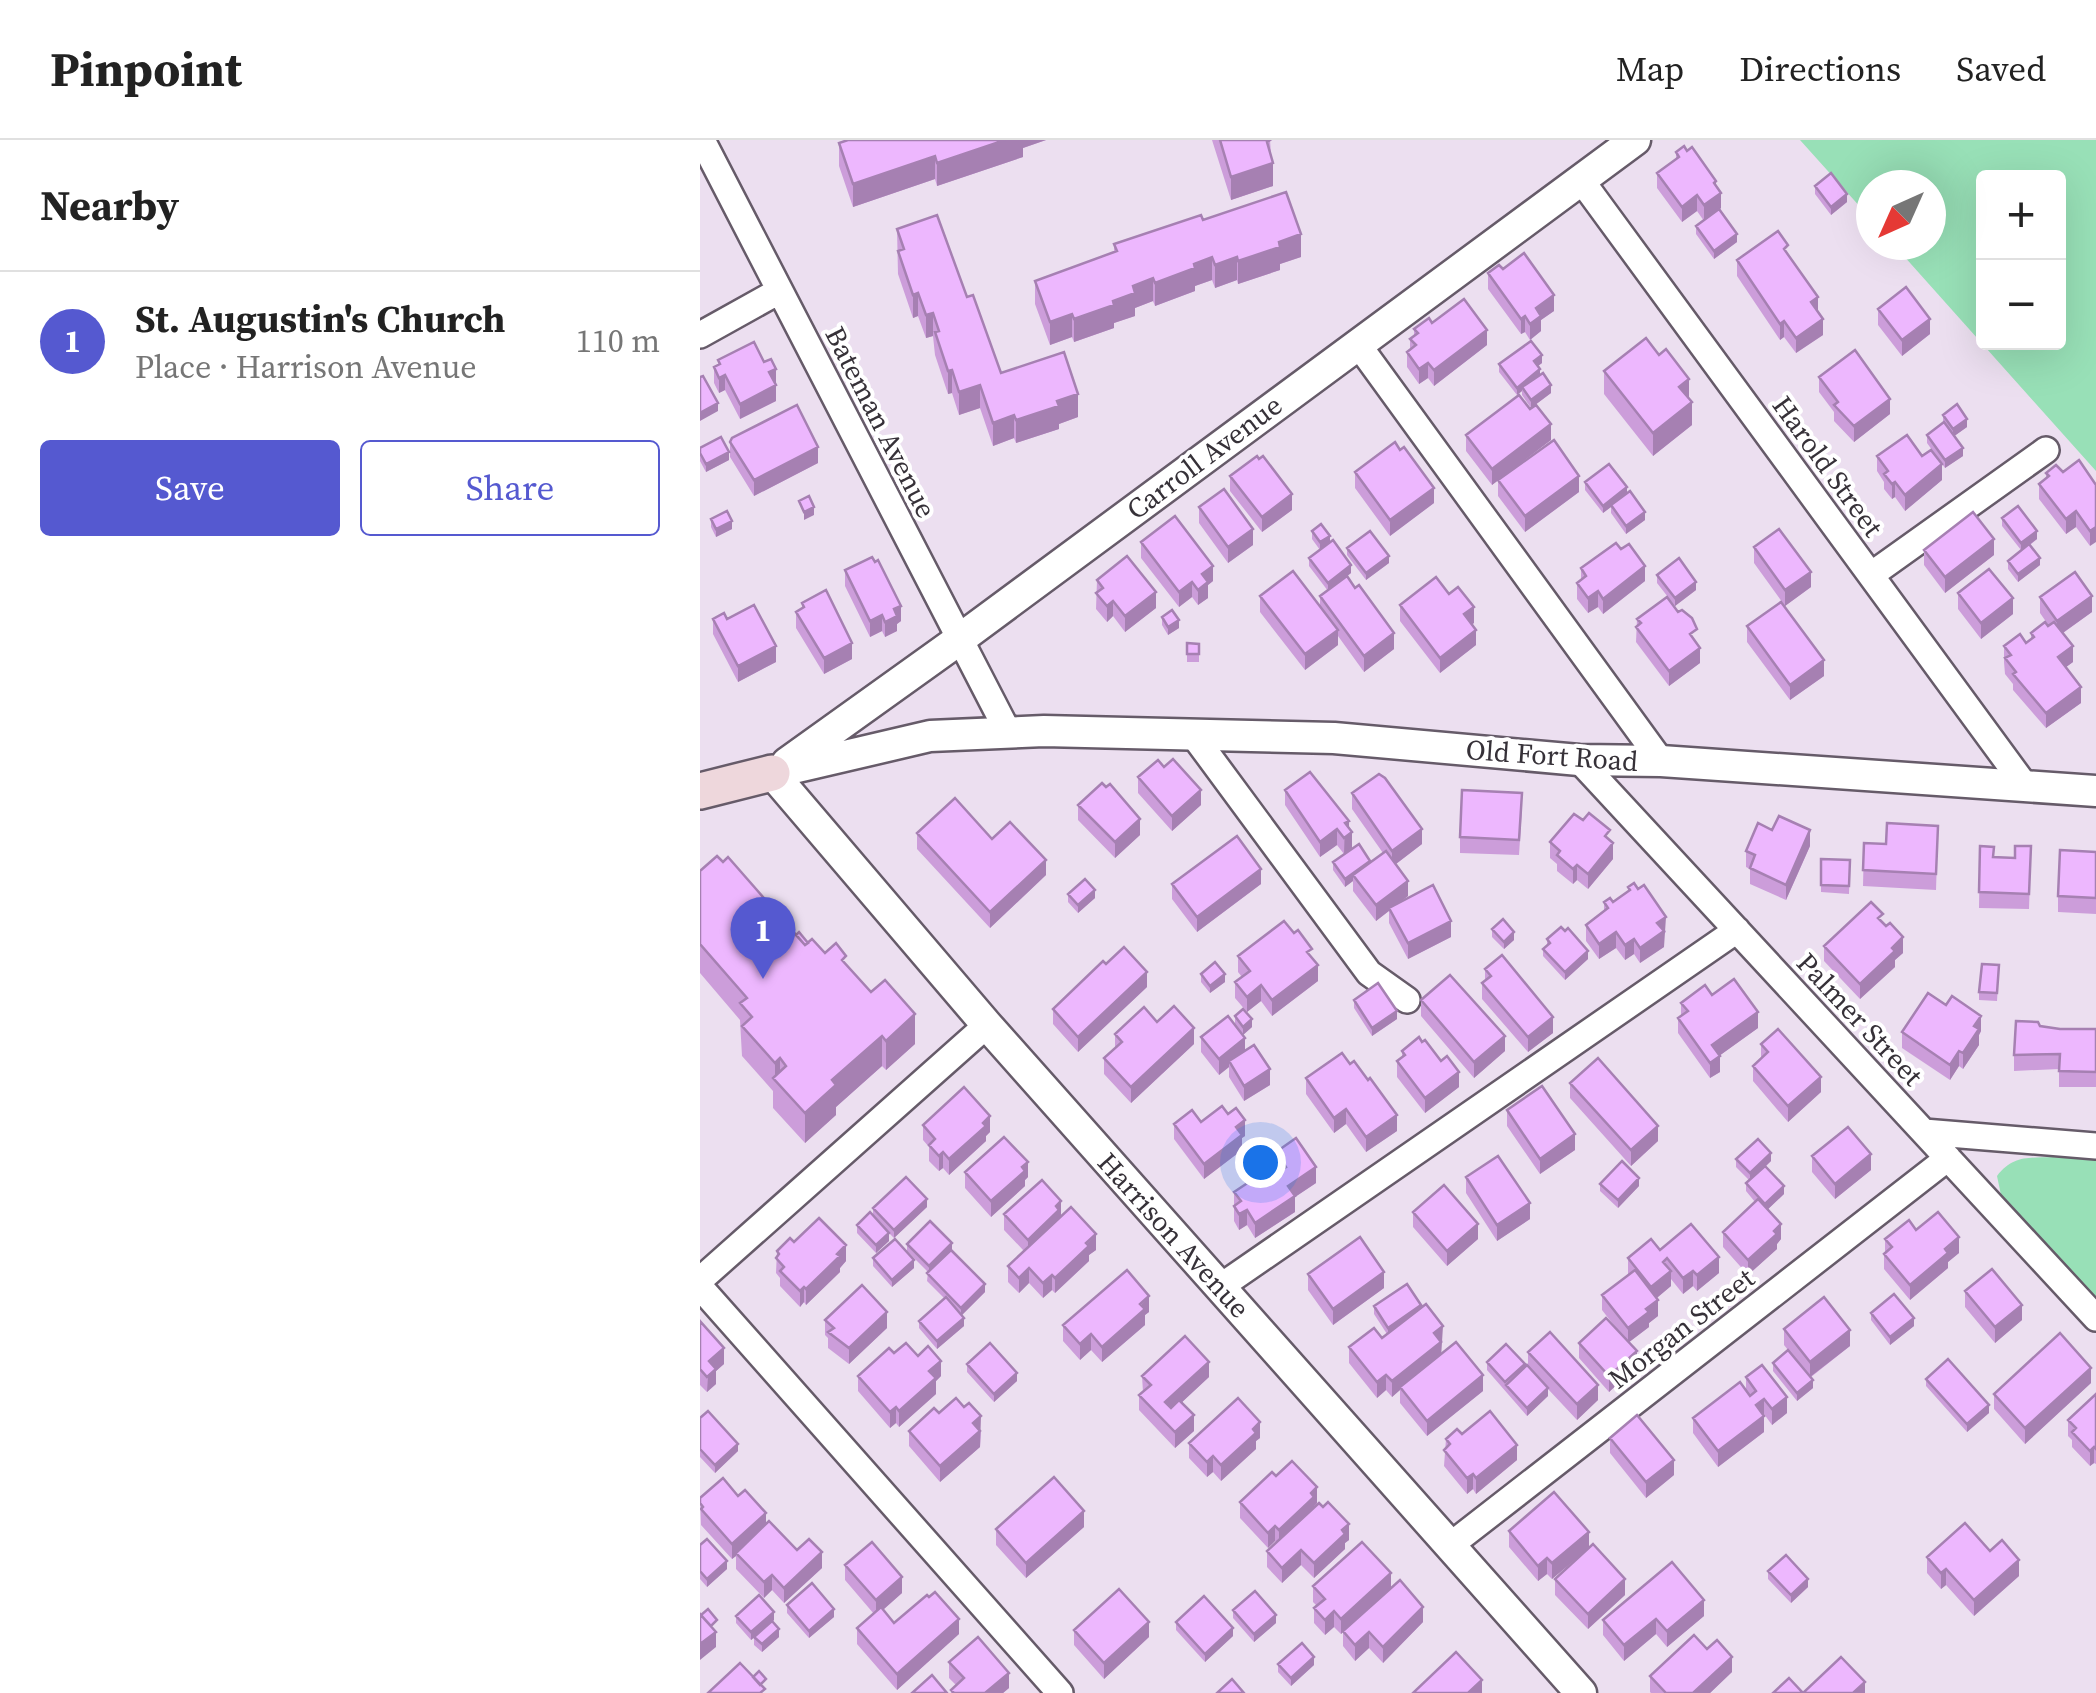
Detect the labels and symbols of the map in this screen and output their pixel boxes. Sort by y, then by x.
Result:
north arrow [1856,170,1946,260]
street label: Bateman Avenue [816,320,946,524]
street label: Carroll Avenue [1119,386,1289,528]
street label: Harold Street [1764,388,1893,545]
street label: Old Fort Road [1465,730,1639,780]
pin: 1 [730,896,796,979]
street label: Palmer Street [1788,944,1932,1095]
your location [1235,1137,1286,1188]
street label: Harrison Avenue [1089,1144,1259,1326]
street label: Morgan Street [1600,1258,1763,1397]

